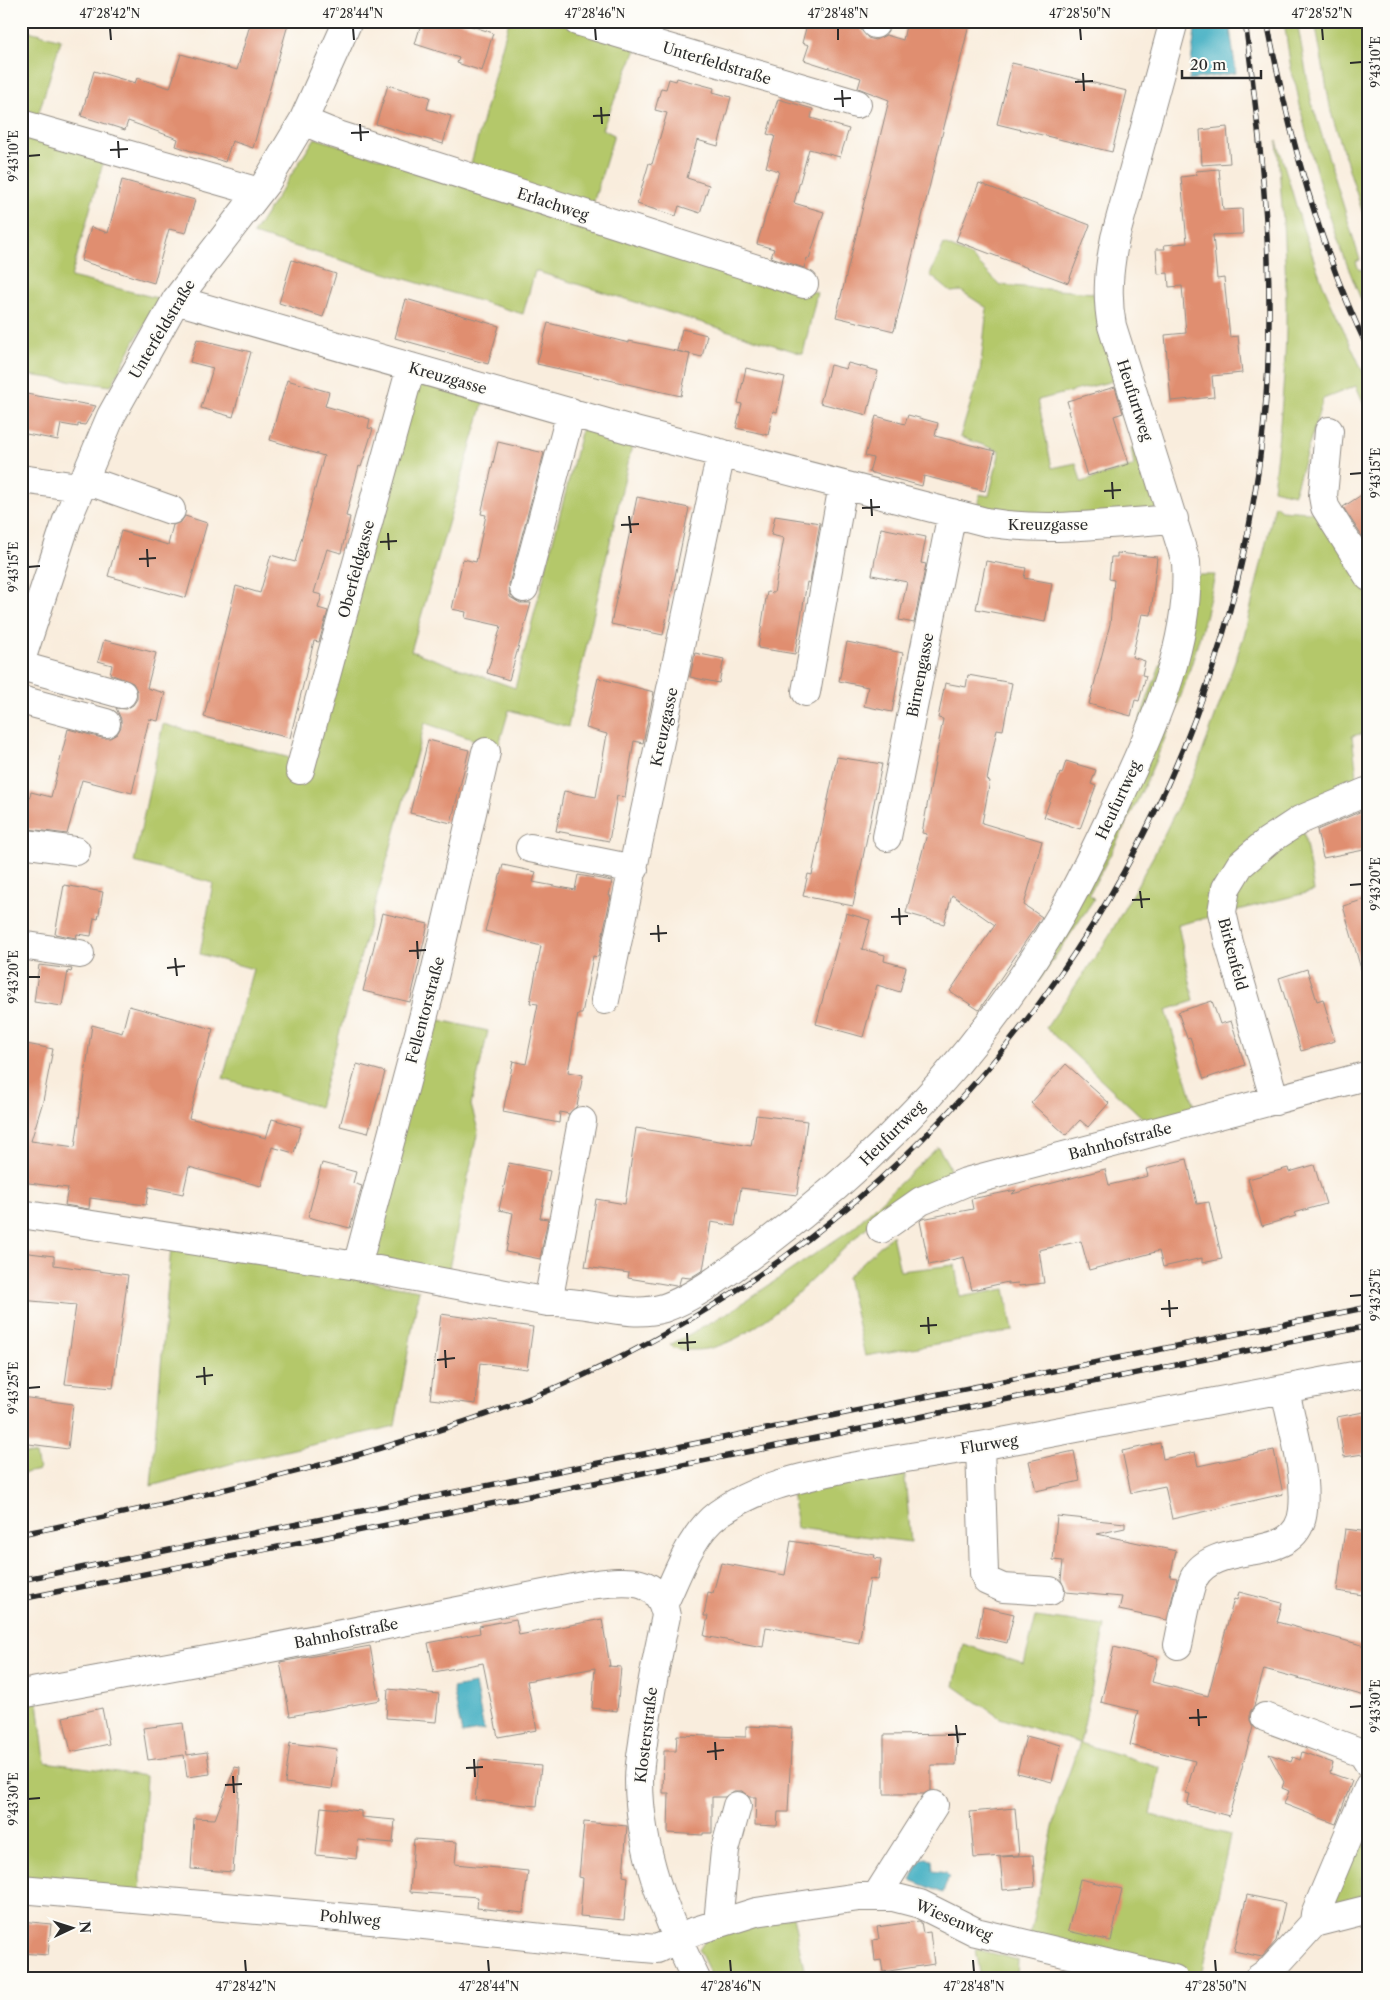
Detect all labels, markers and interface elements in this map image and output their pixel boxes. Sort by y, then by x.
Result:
text: 47°28'42"N [79,6,141,21]
text: 47°28'44"N [323,6,384,21]
text: 47°28'46"N [565,6,626,21]
text: 47°28'48"N [807,6,869,21]
text: 47°28'50"N [1049,6,1111,21]
text: 47°28'52"N [1291,6,1353,21]
text: 9°43'10"E [1368,36,1383,88]
street label: Unterfeldstraße [660,37,774,89]
scale bar [1182,48,1261,80]
text: 20 m [1190,55,1226,74]
text: 9°43'10"E [6,130,21,182]
street label: Erlachweg [515,183,591,225]
street label: Unterfeldstraße [125,276,199,382]
street label: Heufurtweg [1113,357,1157,443]
street label: Kreuzgasse [407,358,489,398]
text: 9°43'15"E [1368,448,1383,498]
street label: Kreuzgasse [1008,515,1088,534]
street label: Oberfeldgasse [334,518,378,620]
text: 9°43'15"E [6,542,21,592]
street label: Birnengasse [902,631,938,719]
street label: Kreuzgasse [646,686,682,768]
street label: Heufurtweg [1091,758,1145,842]
text: 9°43'20"E [1368,857,1383,911]
street label: Birkenfeld [1214,916,1252,992]
text: 9°43'20"E [6,950,21,1004]
street label: Fellentorstraße [402,955,448,1065]
street label: Heufurtweg [855,1096,929,1170]
street label: Bahnhofstraße [1066,1118,1174,1164]
text: 9°43'25"E [1368,1269,1383,1321]
text: 9°43'25"E [6,1362,21,1414]
street label: Flurweg [959,1430,1019,1458]
street label: Bahnhofstraße [292,1614,400,1652]
text: 9°43'30"E [1368,1679,1383,1733]
street label: Klosterstraße [631,1686,661,1784]
text: 9°43'30"E [6,1772,21,1826]
street label: Wiesenweg [912,1895,995,1945]
north arrow [48,1902,98,1952]
street label: Pohlweg [319,1906,381,1930]
text: N [76,1920,94,1934]
text: 47°28'42"N [215,1979,277,1994]
text: 47°28'44"N [459,1979,520,1994]
text: 47°28'46"N [701,1979,762,1994]
text: 47°28'48"N [943,1979,1005,1994]
text: 47°28'50"N [1185,1979,1247,1994]

